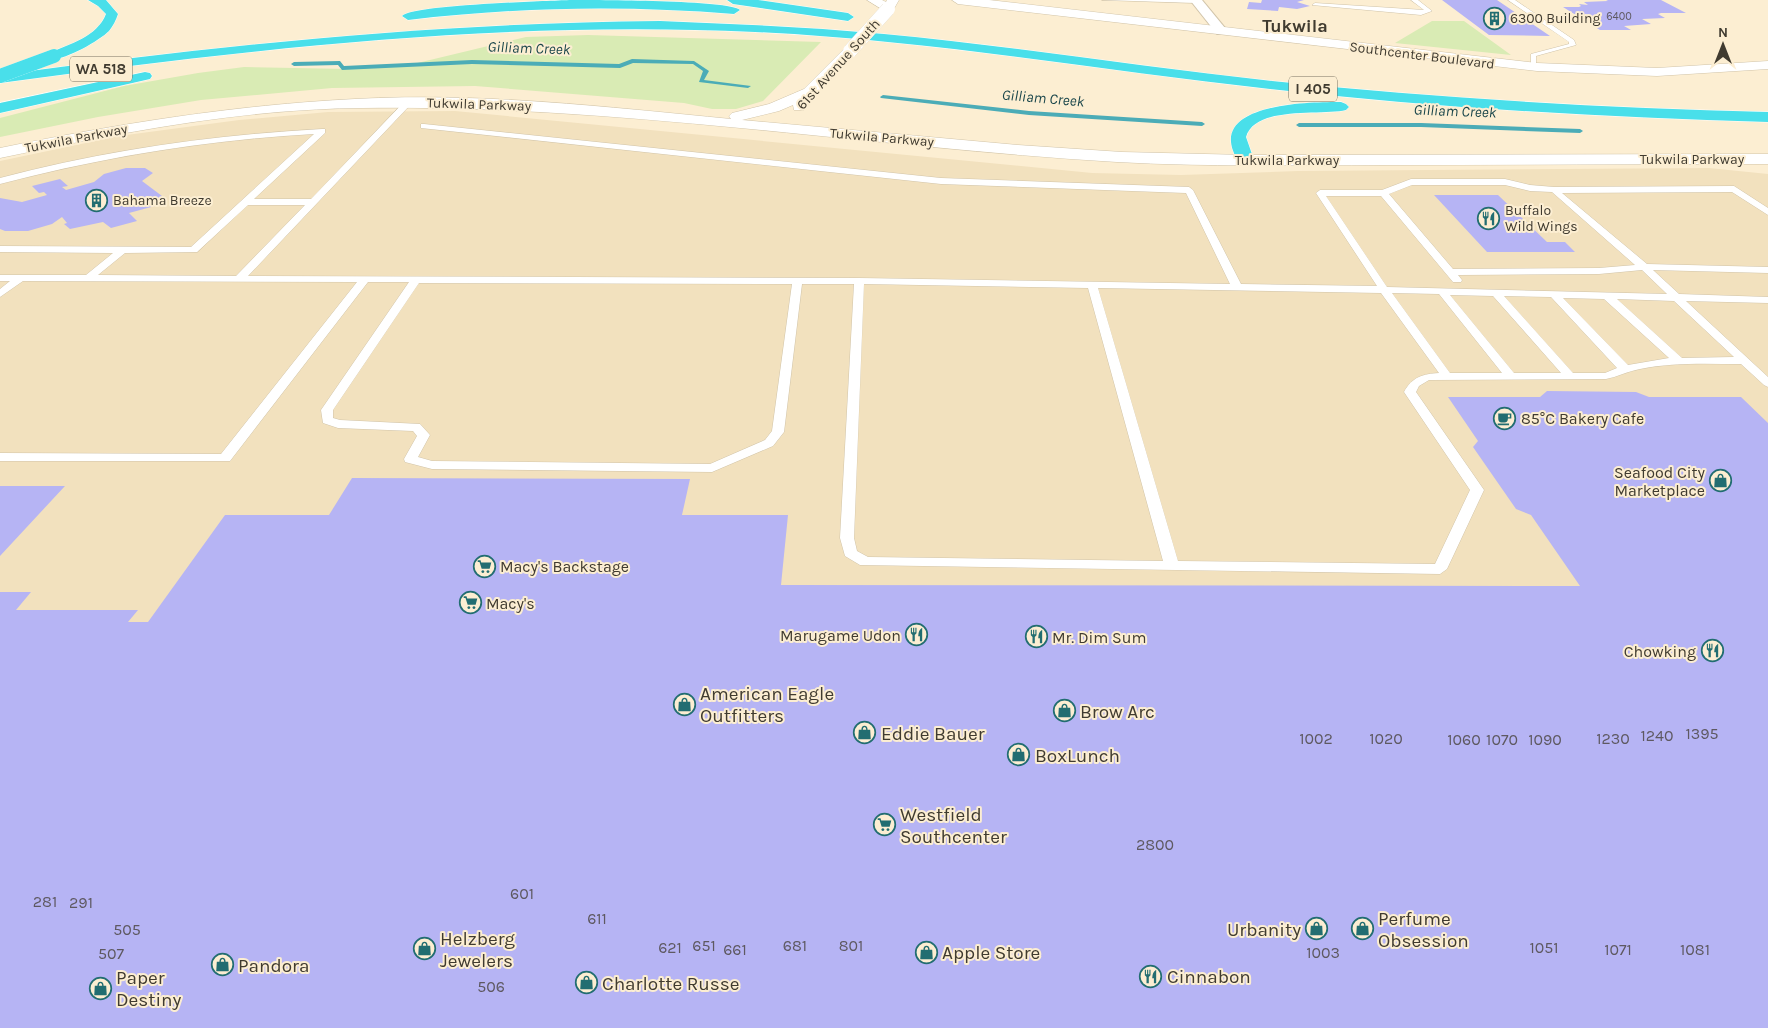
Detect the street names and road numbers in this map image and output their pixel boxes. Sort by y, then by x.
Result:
street label: 61st Avenue South [793,15,884,113]
street label: Southcenter Boulevard [1348,38,1495,73]
road number: WA 518 [70,56,132,82]
road number: I 405 [1289,76,1337,102]
street label: Tukwila Parkway [426,94,532,115]
street label: Tukwila Parkway [23,120,129,157]
street label: Tukwila Parkway [829,124,935,151]
street label: Tukwila Parkway [1640,151,1745,168]
street label: Tukwila Parkway [1235,152,1340,169]

